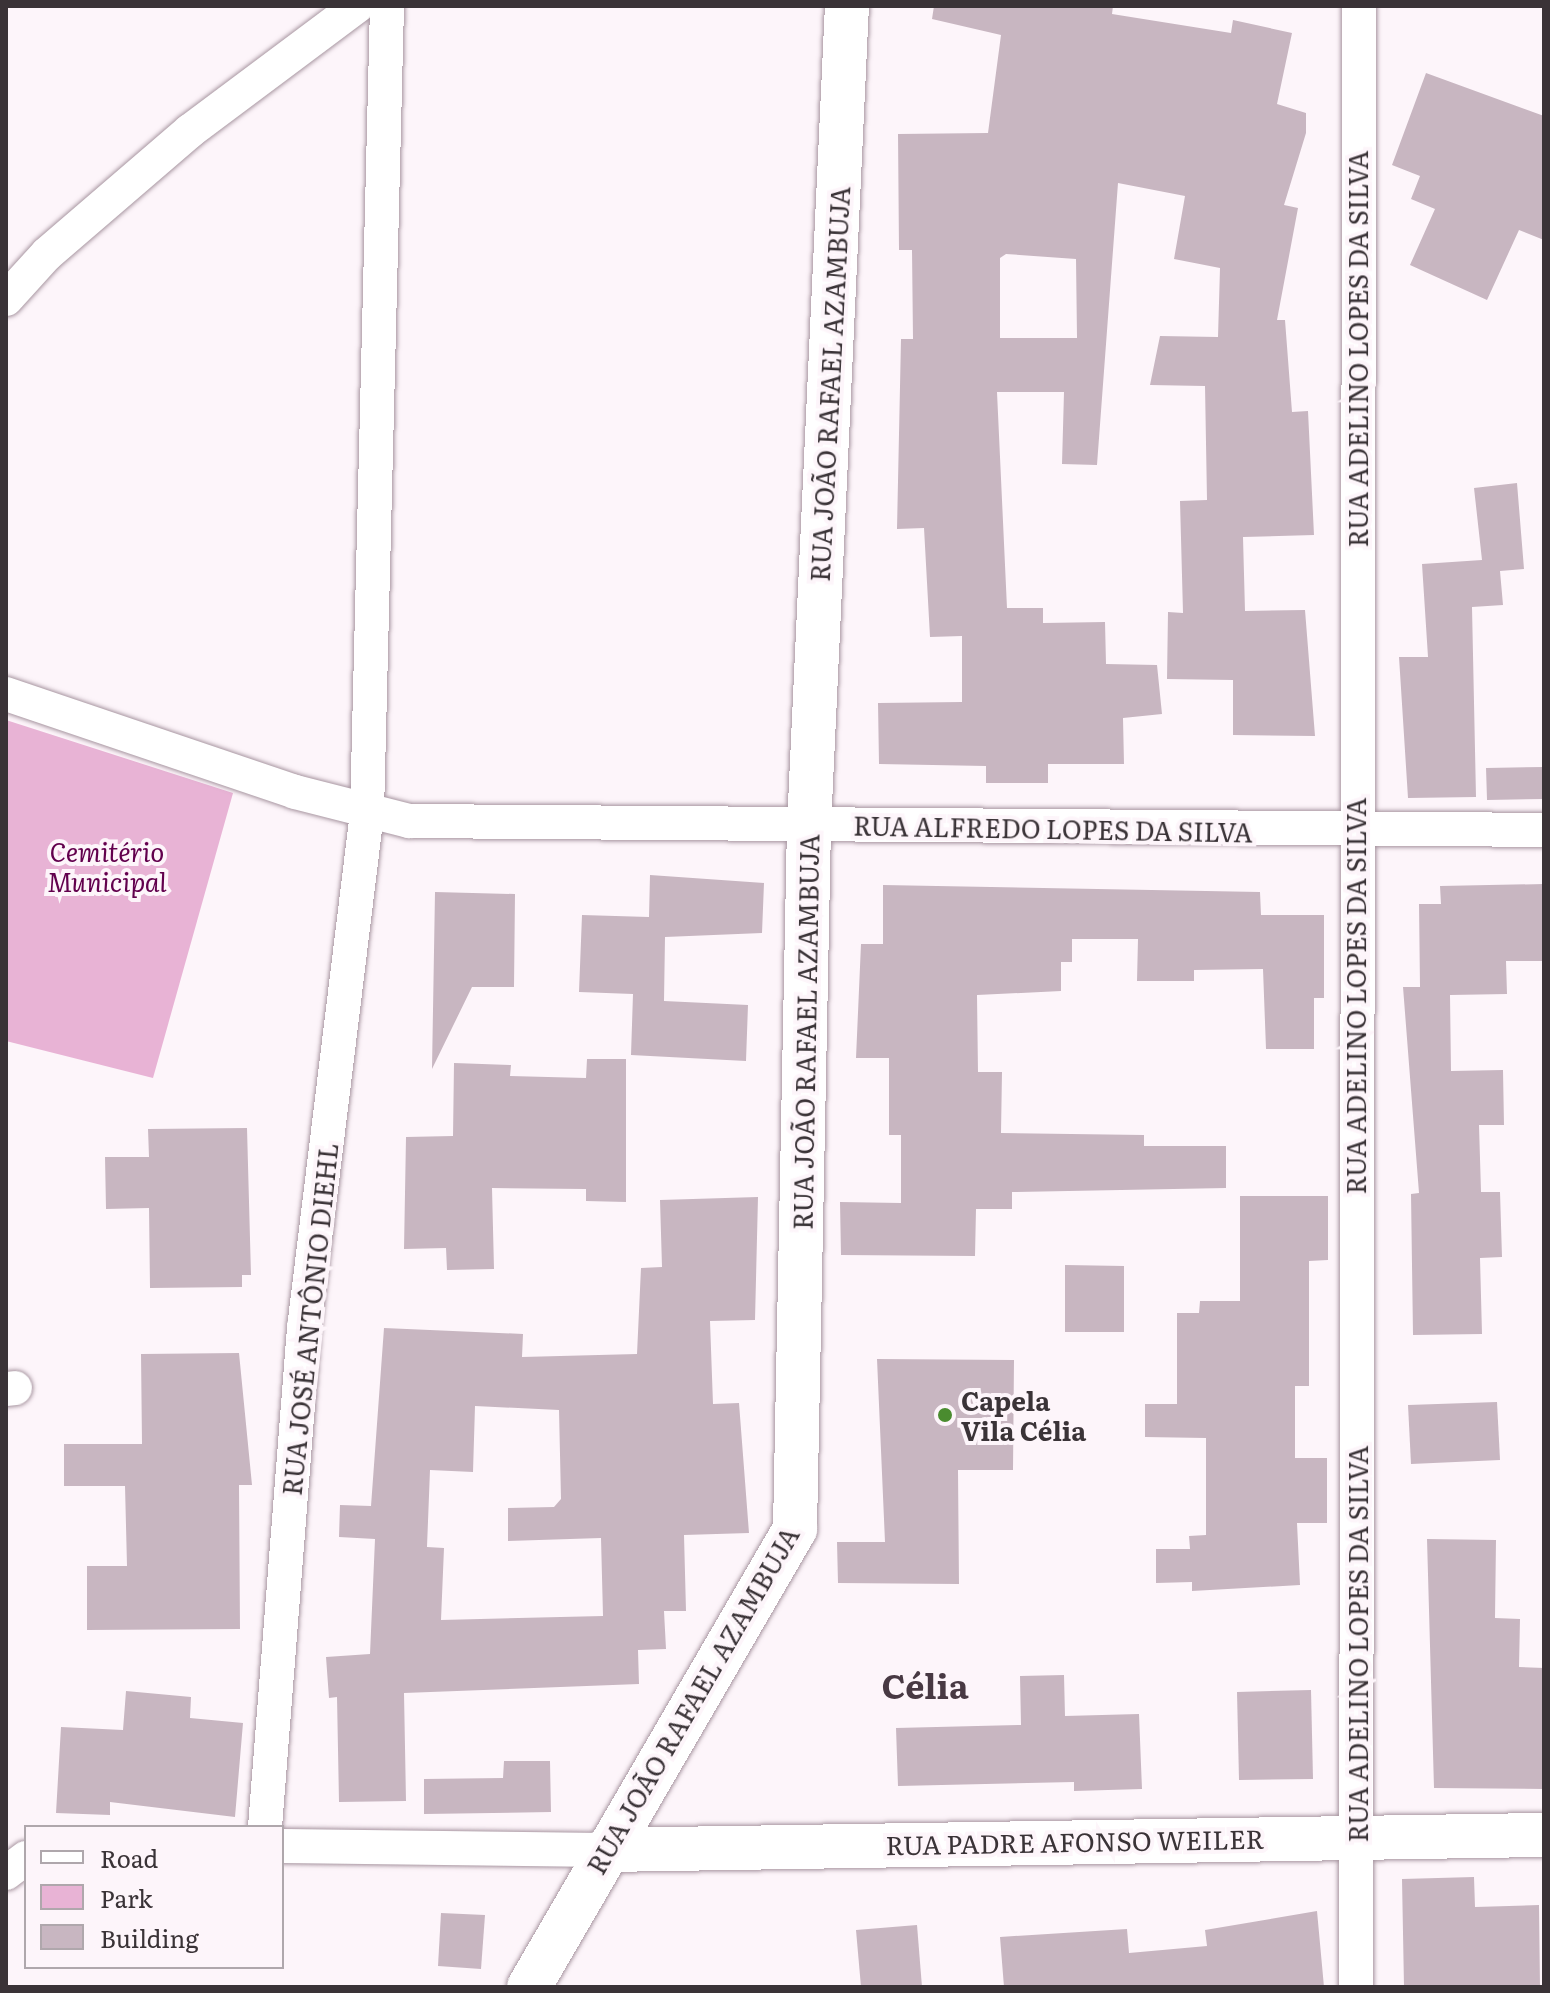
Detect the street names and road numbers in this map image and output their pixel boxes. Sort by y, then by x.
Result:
street label: RUA ADELINO LOPES DA SILVA [1341,151,1373,547]
street label: RUA JOÃO RAFAEL AZAMBUJA [803,186,855,582]
street label: RUA ADELINO LOPES DA SILVA [1339,798,1371,1194]
street label: RUA ALFREDO LOPES DA SILVA [853,809,1253,847]
street label: RUA JOÃO RAFAEL AZAMBUJA [786,834,824,1230]
street label: RUA JOSÉ ANTÔNIO DIEHL [275,1141,343,1497]
street label: RUA ADELINO LOPES DA SILVA [1341,1446,1373,1842]
street label: RUA JOÃO RAFAEL AZAMBUJA [580,1521,804,1879]
street label: RUA PADRE AFONSO WEILER [885,1822,1265,1860]

